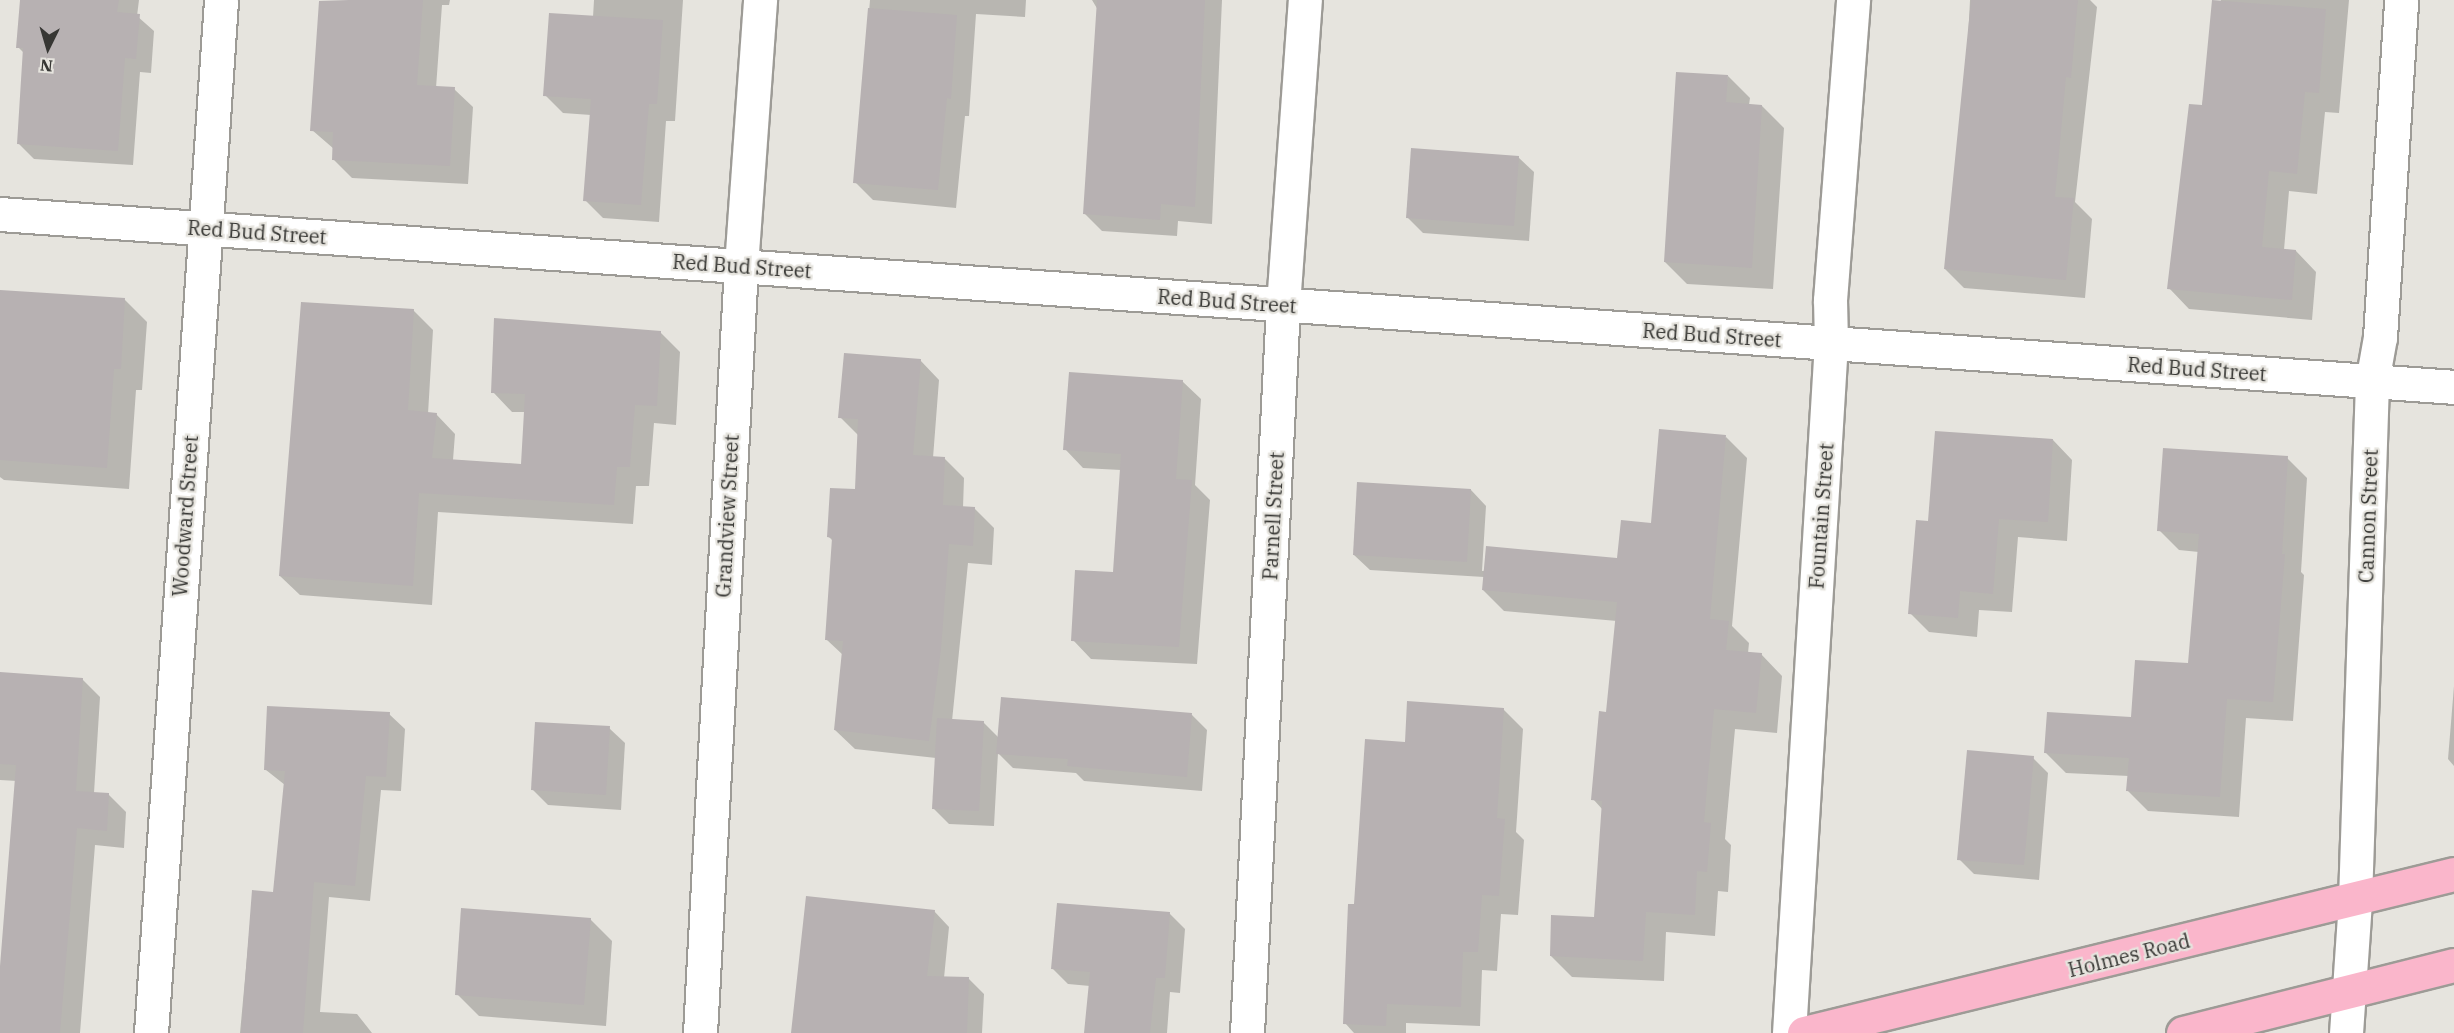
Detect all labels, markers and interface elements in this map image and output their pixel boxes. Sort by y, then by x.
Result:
north arrow [18,18,78,78]
text: N [39,55,54,76]
street label: Red Bud Street [187,215,327,249]
street label: Red Bud Street [672,249,812,283]
street label: Red Bud Street [1157,284,1297,318]
street label: Red Bud Street [1642,318,1782,352]
street label: Red Bud Street [2127,352,2267,386]
street label: Woodward Street [167,434,203,598]
street label: Grandview Street [711,434,743,598]
street label: Fountain Street [1804,442,1838,590]
street label: Cannon Street [2354,449,2382,583]
street label: Parnell Street [1258,451,1288,581]
street label: Holmes Road [2066,928,2192,982]

